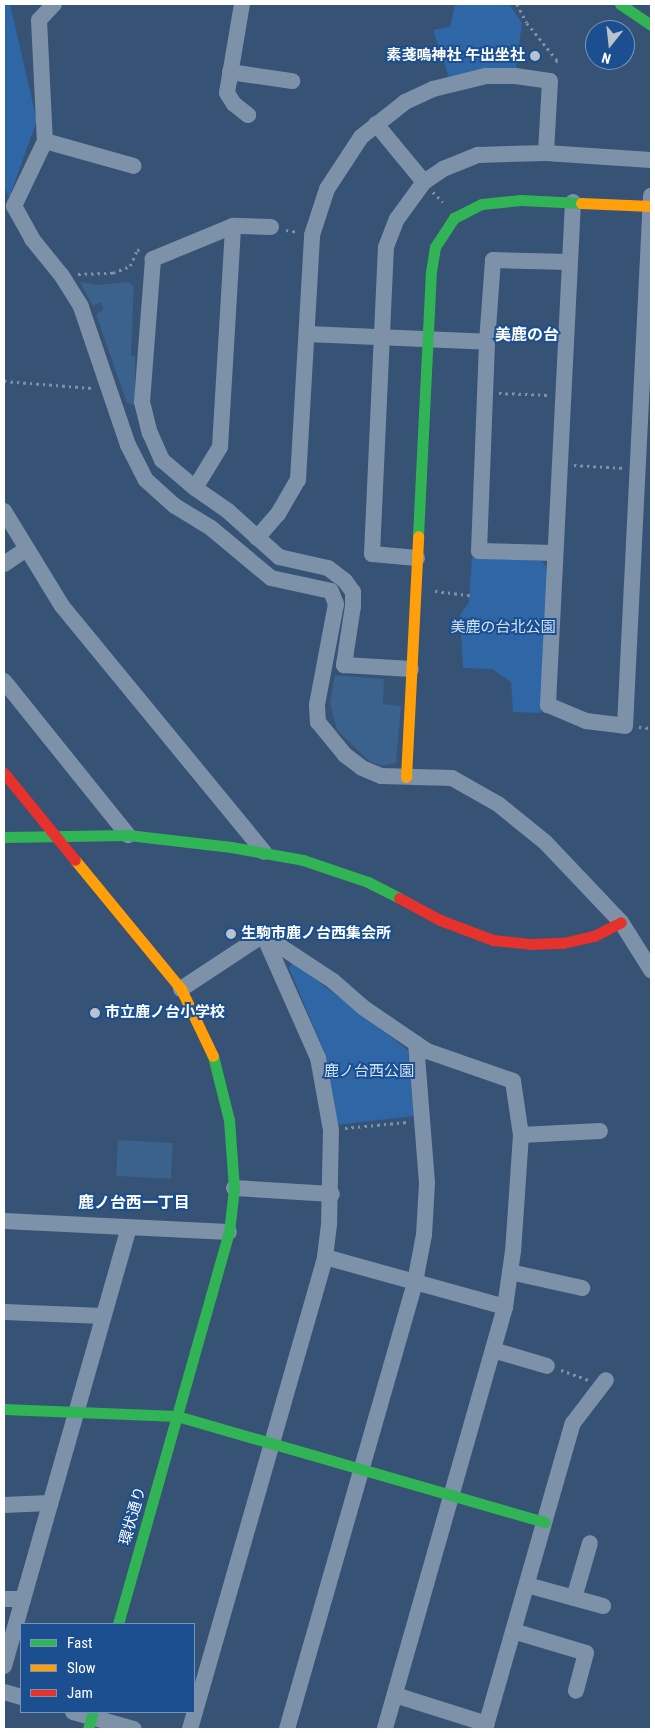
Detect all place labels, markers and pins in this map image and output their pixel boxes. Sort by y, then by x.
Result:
place label: 素戔嗚神社 午出坐社 [387,47,525,65]
marker: 素戔嗚神社 午出坐社 [529,50,541,62]
place label: 生駒市鹿ノ台西集会所 [241,925,391,943]
marker: 生駒市鹿ノ台西集会所 [225,928,237,940]
place label: 市立鹿ノ台小学校 [105,1004,225,1022]
marker: 市立鹿ノ台小学校 [89,1007,101,1019]

